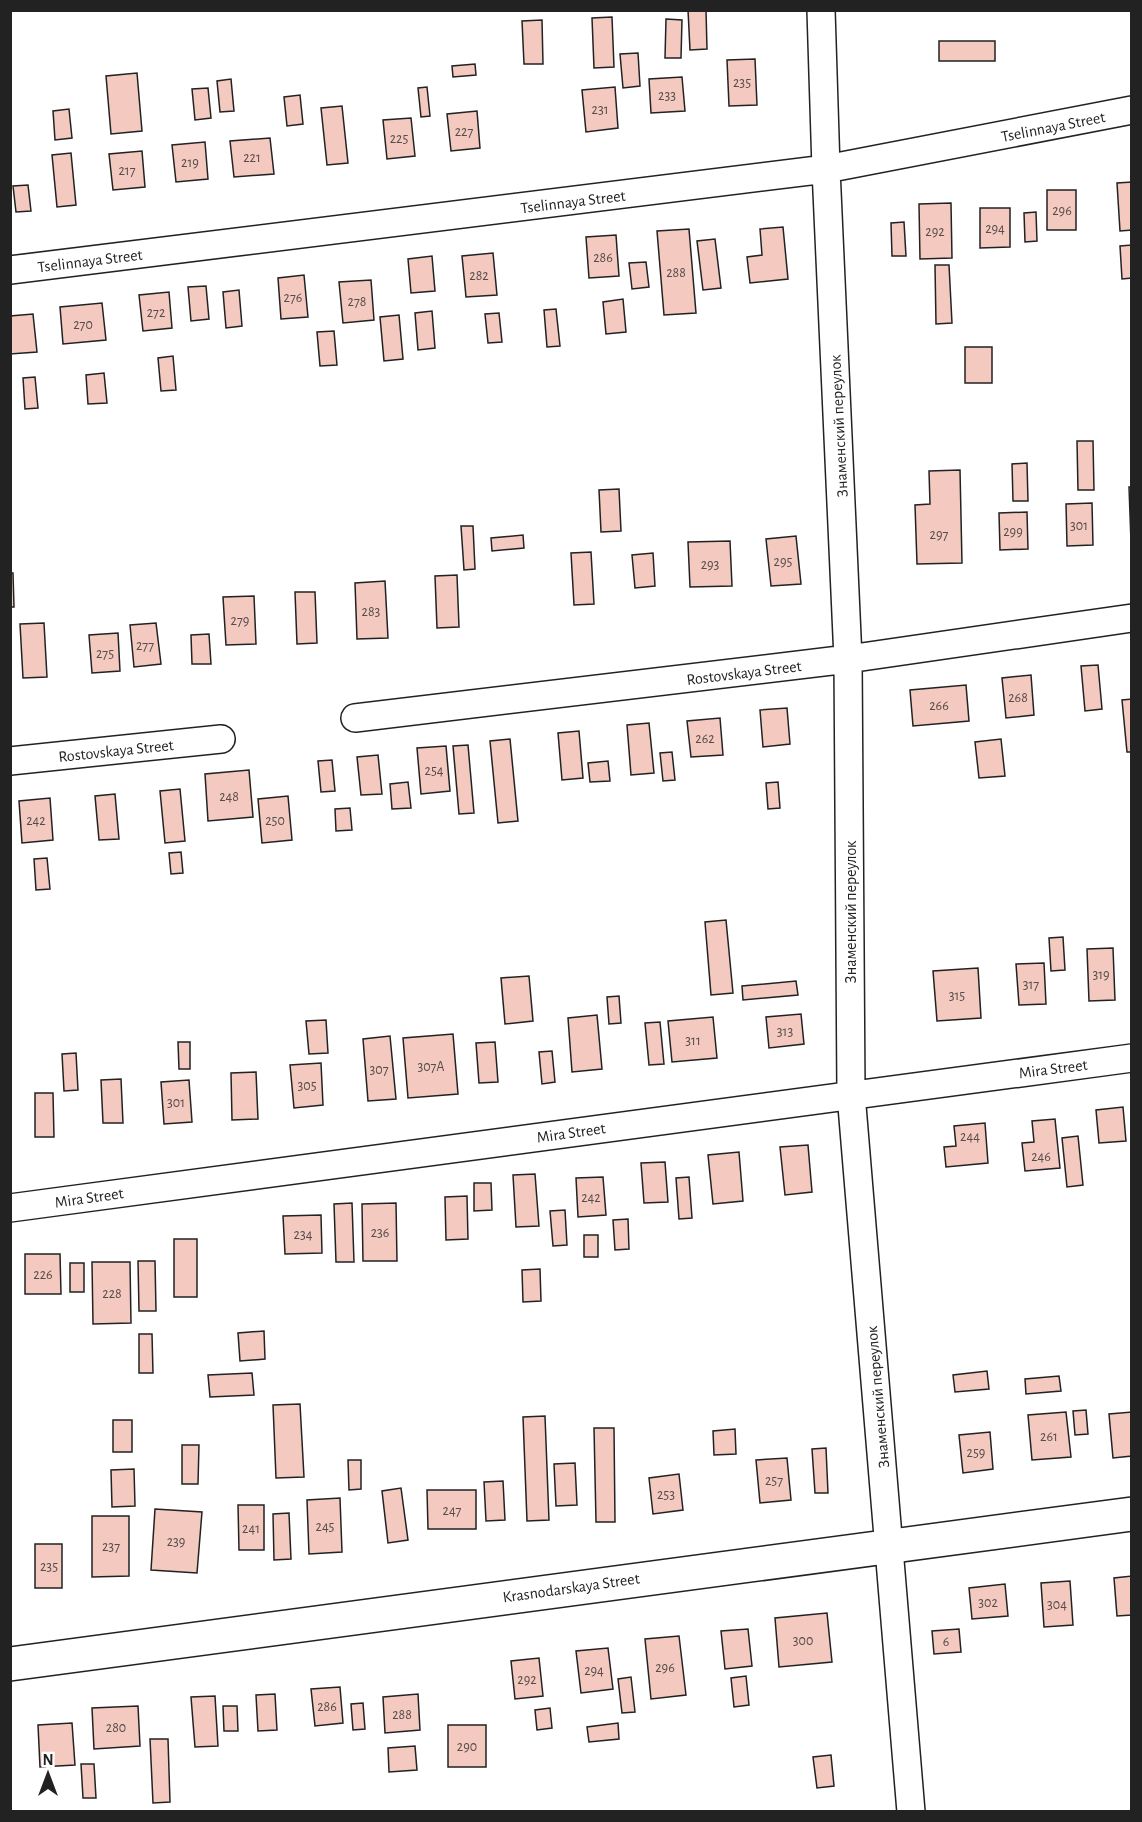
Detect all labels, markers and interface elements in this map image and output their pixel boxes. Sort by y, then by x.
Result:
house number: 235 [733,76,751,90]
house number: 233 [658,89,676,103]
house number: 231 [592,103,608,117]
street label: Tselinnaya Street [1000,109,1107,146]
house number: 227 [455,125,473,139]
house number: 225 [390,132,408,146]
house number: 221 [243,151,261,165]
house number: 219 [181,156,199,170]
house number: 217 [118,164,136,178]
street label: Tselinnaya Street [520,188,627,217]
house number: 296 [1052,204,1072,218]
house number: 294 [985,222,1005,236]
house number: 292 [925,225,945,239]
street label: Tselinnaya Street [37,247,144,276]
house number: 286 [593,251,613,265]
house number: 288 [666,266,686,280]
house number: 282 [469,269,489,283]
house number: 276 [284,291,302,305]
house number: 278 [348,295,366,309]
house number: 272 [147,306,165,320]
house number: 270 [73,318,93,332]
street label: Знаменский переулок [827,354,852,498]
house number: 301 [1070,519,1088,533]
house number: 299 [1003,525,1023,539]
house number: 297 [930,528,949,542]
house number: 295 [774,555,793,569]
house number: 293 [701,558,720,572]
house number: 283 [362,605,381,619]
house number: 279 [231,614,249,628]
house number: 277 [136,639,154,653]
house number: 275 [96,647,114,661]
street label: Rostovskaya Street [686,658,803,689]
house number: 268 [1008,691,1028,705]
house number: 266 [929,699,949,713]
house number: 262 [695,732,715,746]
street label: Rostovskaya Street [58,737,175,766]
house number: 254 [425,764,444,778]
house number: 248 [219,790,239,804]
house number: 242 [26,814,46,828]
house number: 250 [265,814,285,828]
street label: Знаменский переулок [843,840,860,983]
house number: 319 [1092,968,1110,982]
house number: 317 [1023,978,1039,992]
house number: 315 [949,989,965,1003]
house number: 313 [777,1025,793,1039]
house number: 311 [685,1034,701,1048]
street label: Mira Street [1018,1057,1088,1081]
house number: 307А [417,1060,445,1074]
house number: 307 [370,1063,389,1077]
house number: 305 [297,1079,317,1093]
house number: 301 [167,1096,185,1110]
street label: Mira Street [536,1120,607,1146]
house number: 244 [960,1130,980,1144]
house number: 246 [1031,1150,1051,1164]
street label: Mira Street [54,1185,125,1211]
house number: 242 [581,1191,601,1205]
house number: 236 [371,1226,389,1240]
house number: 234 [294,1228,313,1242]
house number: 226 [33,1268,53,1282]
house number: 228 [102,1287,122,1301]
street label: Знаменский переулок [864,1324,893,1469]
house number: 261 [1040,1430,1058,1444]
house number: 259 [967,1446,985,1460]
house number: 257 [765,1474,783,1488]
house number: 253 [657,1488,675,1502]
house number: 247 [443,1504,462,1518]
house number: 245 [316,1520,335,1534]
house number: 241 [242,1522,260,1536]
house number: 239 [167,1535,185,1549]
house number: 237 [102,1540,120,1554]
house number: 235 [40,1560,58,1574]
street label: Krasnodarskaya Street [502,1570,641,1607]
house number: 302 [978,1596,998,1610]
house number: 304 [1047,1598,1067,1612]
house number: 300 [793,1634,813,1648]
house number: 6 [943,1635,949,1649]
house number: 296 [655,1661,675,1675]
house number: 294 [584,1664,604,1678]
house number: 292 [517,1673,537,1687]
house number: 286 [317,1700,337,1714]
house number: 288 [392,1708,412,1722]
house number: 280 [106,1721,126,1735]
house number: 290 [457,1740,477,1754]
north arrow [18,1744,78,1804]
text: N [42,1752,54,1768]

